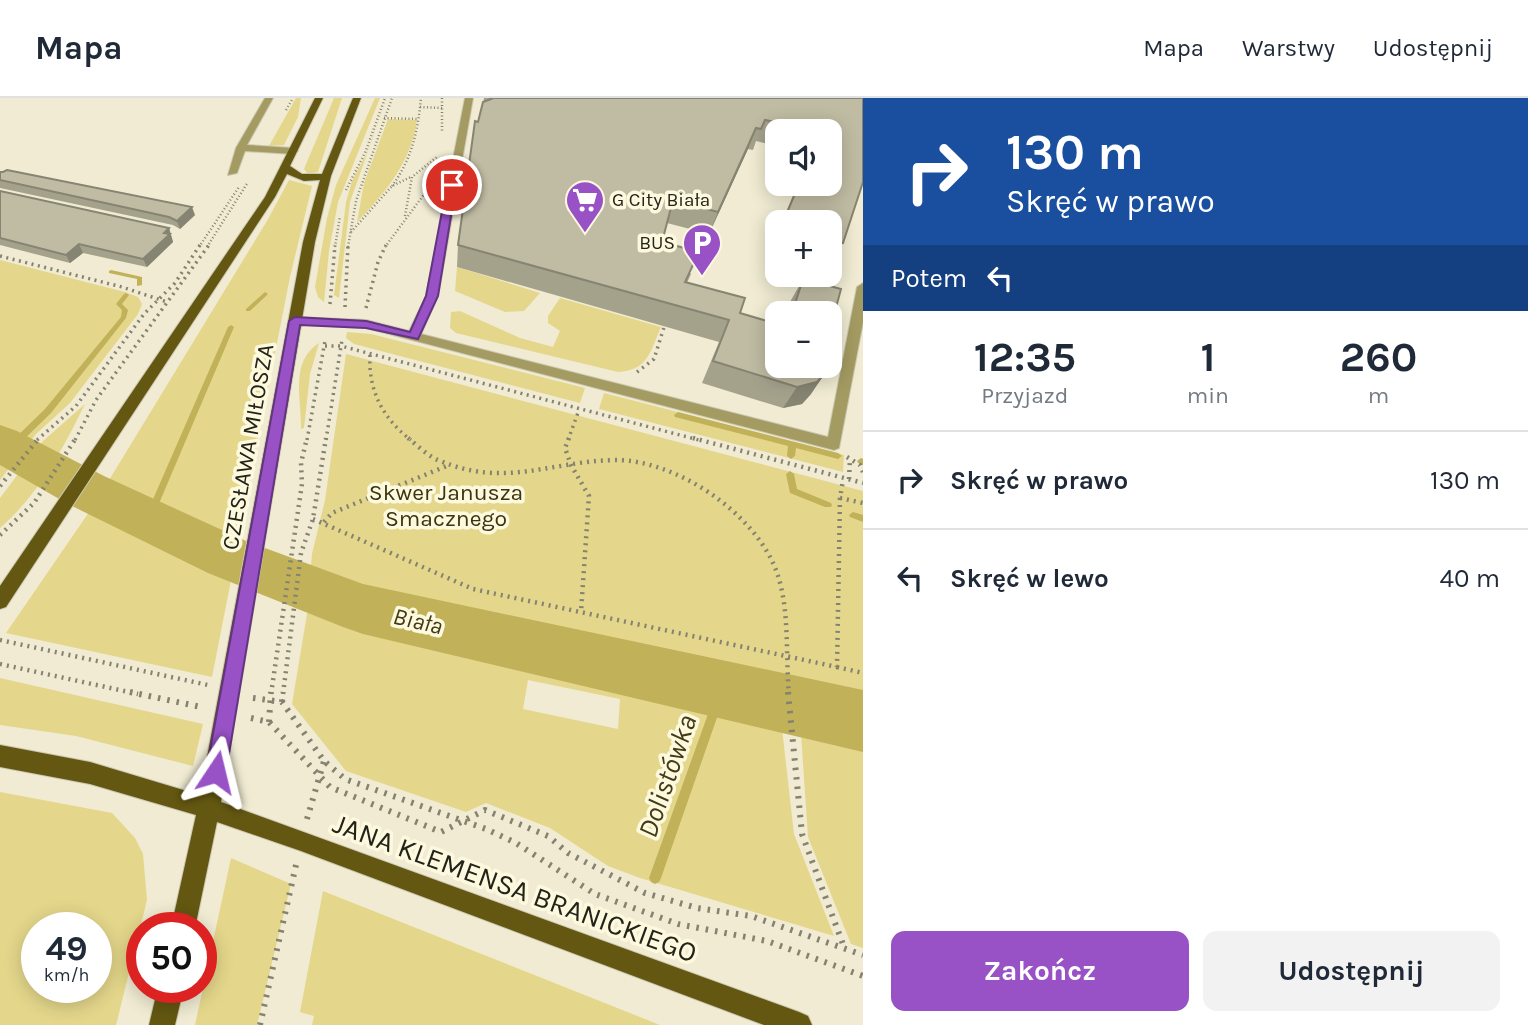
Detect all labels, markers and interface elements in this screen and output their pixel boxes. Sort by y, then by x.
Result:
text: Mapa [35,29,123,67]
text: Mapa [1143,34,1204,62]
text: Warstwy [1242,34,1335,62]
text: Udostępnij [1373,34,1493,62]
map controls [765,119,842,378]
button: sound [765,119,842,196]
text: 130 m [1006,124,1144,181]
icon: right [891,126,982,217]
pin [422,155,482,215]
icon: arrive [433,166,471,204]
supermarket icon: G City Biała [564,179,606,234]
text: Skręć w prawo [1006,183,1215,220]
place label: G City Biała [612,189,710,211]
button: + [765,210,842,287]
parking icon: BUS [681,222,723,277]
place label: BUS [639,232,675,254]
icon: left [981,259,1019,297]
text: Potem [891,263,967,294]
button: − [765,301,842,378]
text: 12:35 [974,332,1076,382]
text: 1 [1200,332,1215,382]
text: 260 [1340,332,1417,382]
street label: CZESŁAWA MIŁOSZA [217,342,279,552]
text: Przyjazd [981,382,1068,409]
text: min [1187,382,1229,409]
text: m [1368,382,1389,409]
icon: right [891,461,929,499]
text: Skręć w prawo [950,465,1128,496]
text: 130 m [1430,465,1500,496]
park label: Skwer Janusza Smacznego [369,479,523,532]
icon: left [891,559,929,597]
text: Skręć w lewo [950,563,1109,594]
text: 40 m [1440,563,1500,594]
water label: Biała [390,602,446,640]
water label: Dolistówka [631,710,703,842]
position arrow [179,735,253,809]
street label: JANA KLEMENSA BRANICKIEGO [329,807,701,969]
speed limit sign: 50 [126,912,217,1003]
text: 49 [45,928,88,969]
button: Zakończ [891,931,1189,1011]
button: Udostępnij [1203,931,1500,1011]
text: km/h [44,964,89,986]

